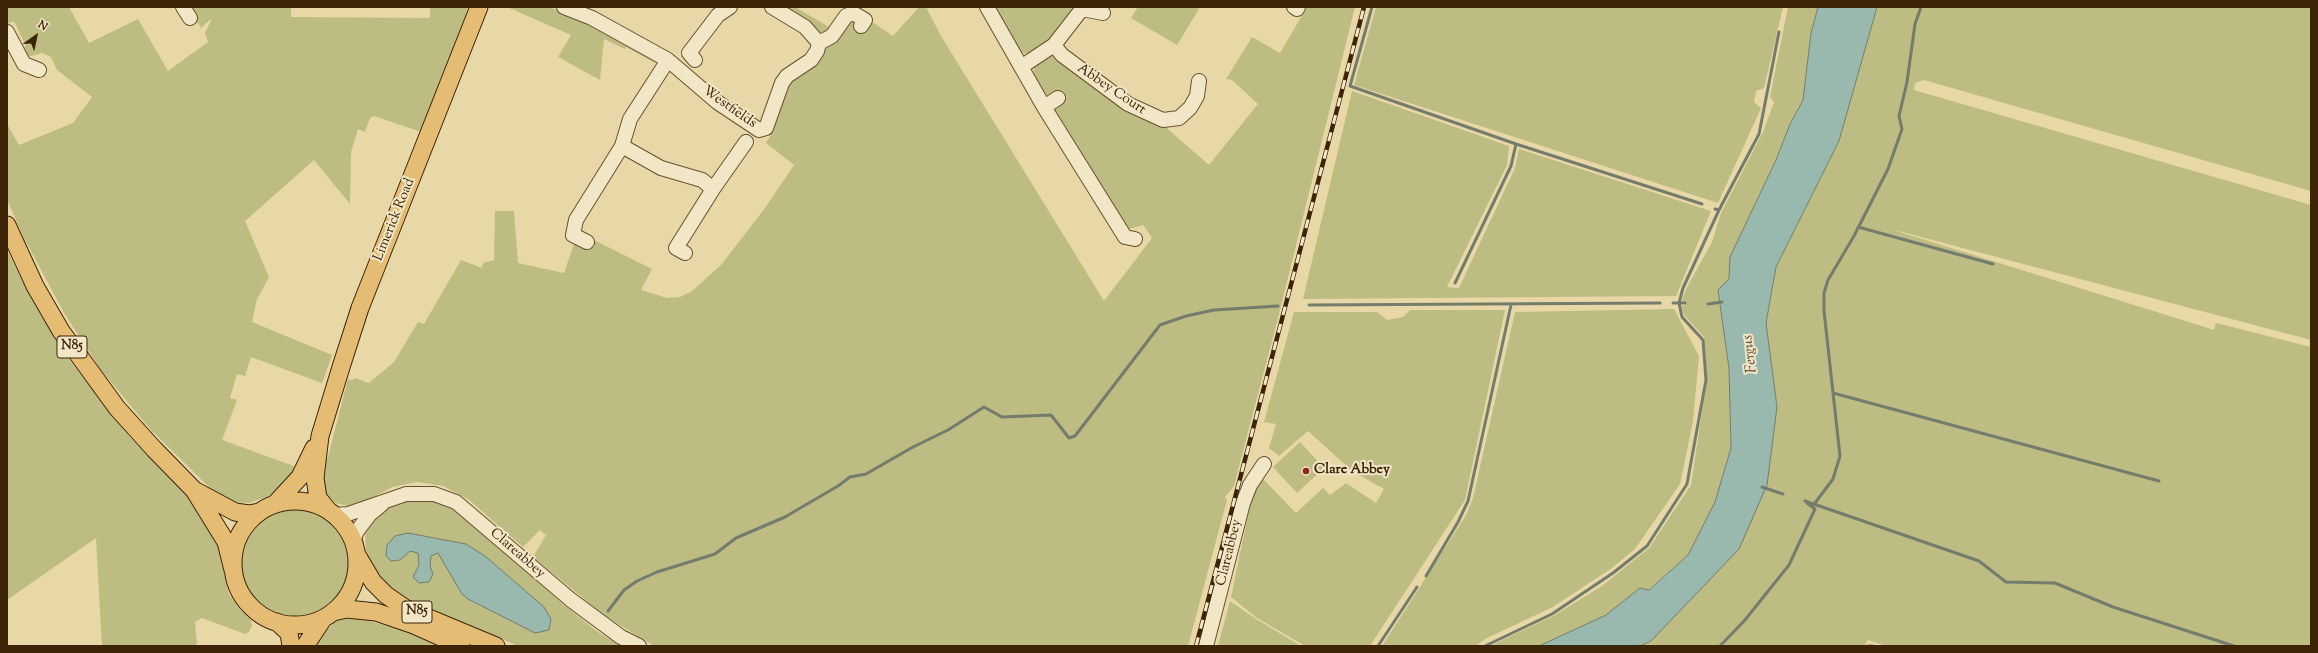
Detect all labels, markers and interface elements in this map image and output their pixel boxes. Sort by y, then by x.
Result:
north arrow [16,16,56,56]
text: N [34,17,51,35]
street label: Abbey Court [1073,61,1149,119]
street label: Westfields [699,83,759,133]
street label: Limerick Road [371,176,419,264]
water label: Fergus [1740,334,1762,374]
road number: N85 [57,336,87,358]
place label: Clare Abbey [1314,463,1390,479]
marker: Clare Abbey [1301,466,1311,476]
street label: Clareabbey [1214,518,1246,588]
street label: Clareabbey [486,525,548,583]
road number: N85 [402,601,432,623]

